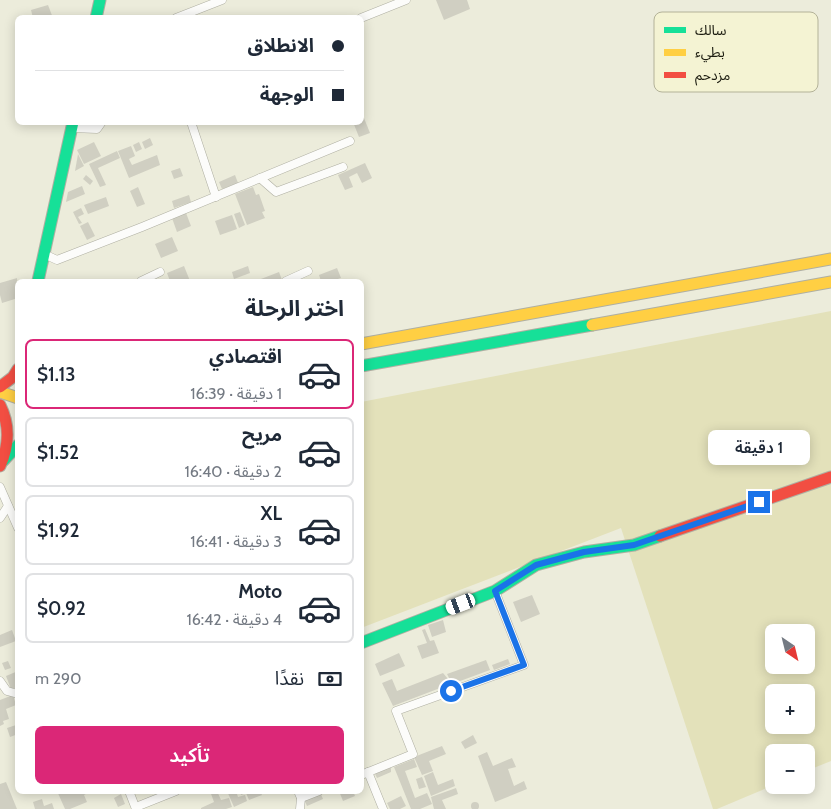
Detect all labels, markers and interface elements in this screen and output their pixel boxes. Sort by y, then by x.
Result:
legend [654,12,818,92]
text: سالك [695,21,727,39]
text: الانطلاق [248,34,314,57]
text: بطيء [695,43,725,63]
text: مزدحم [695,66,730,86]
text: الوجهة [260,83,314,106]
text: اختر الرحلة [245,295,344,322]
text: اقتصادي [209,345,282,368]
icon: car [297,352,342,397]
text: $1.13 [37,363,76,386]
text: 1 دقيقة · 16:39 [190,384,282,403]
text: مريح [242,423,282,446]
icon: car [297,430,342,475]
callout: 1 دقيقة [708,430,810,464]
text: 1 دقيقة [735,438,783,457]
text: $1.52 [37,441,79,464]
text: 2 دقيقة · 16:40 [184,462,282,481]
route end [748,491,770,513]
text: XL [261,502,282,525]
icon: car [297,508,342,553]
text: $1.92 [37,519,79,542]
text: 3 دقيقة · 16:41 [190,532,282,551]
text: Moto [238,580,282,603]
icon: car [297,586,342,631]
car [444,592,477,616]
text: $0.92 [37,597,86,620]
text: 4 دقيقة · 16:42 [186,610,282,629]
north arrow [765,624,815,674]
map controls [765,624,815,794]
icon: cash [316,665,344,693]
text: نقدًا [275,667,304,690]
text: 290 m [35,669,81,688]
route start [440,680,462,702]
button: + [765,684,815,734]
button: تأكيد [35,726,344,784]
button: − [765,744,815,794]

